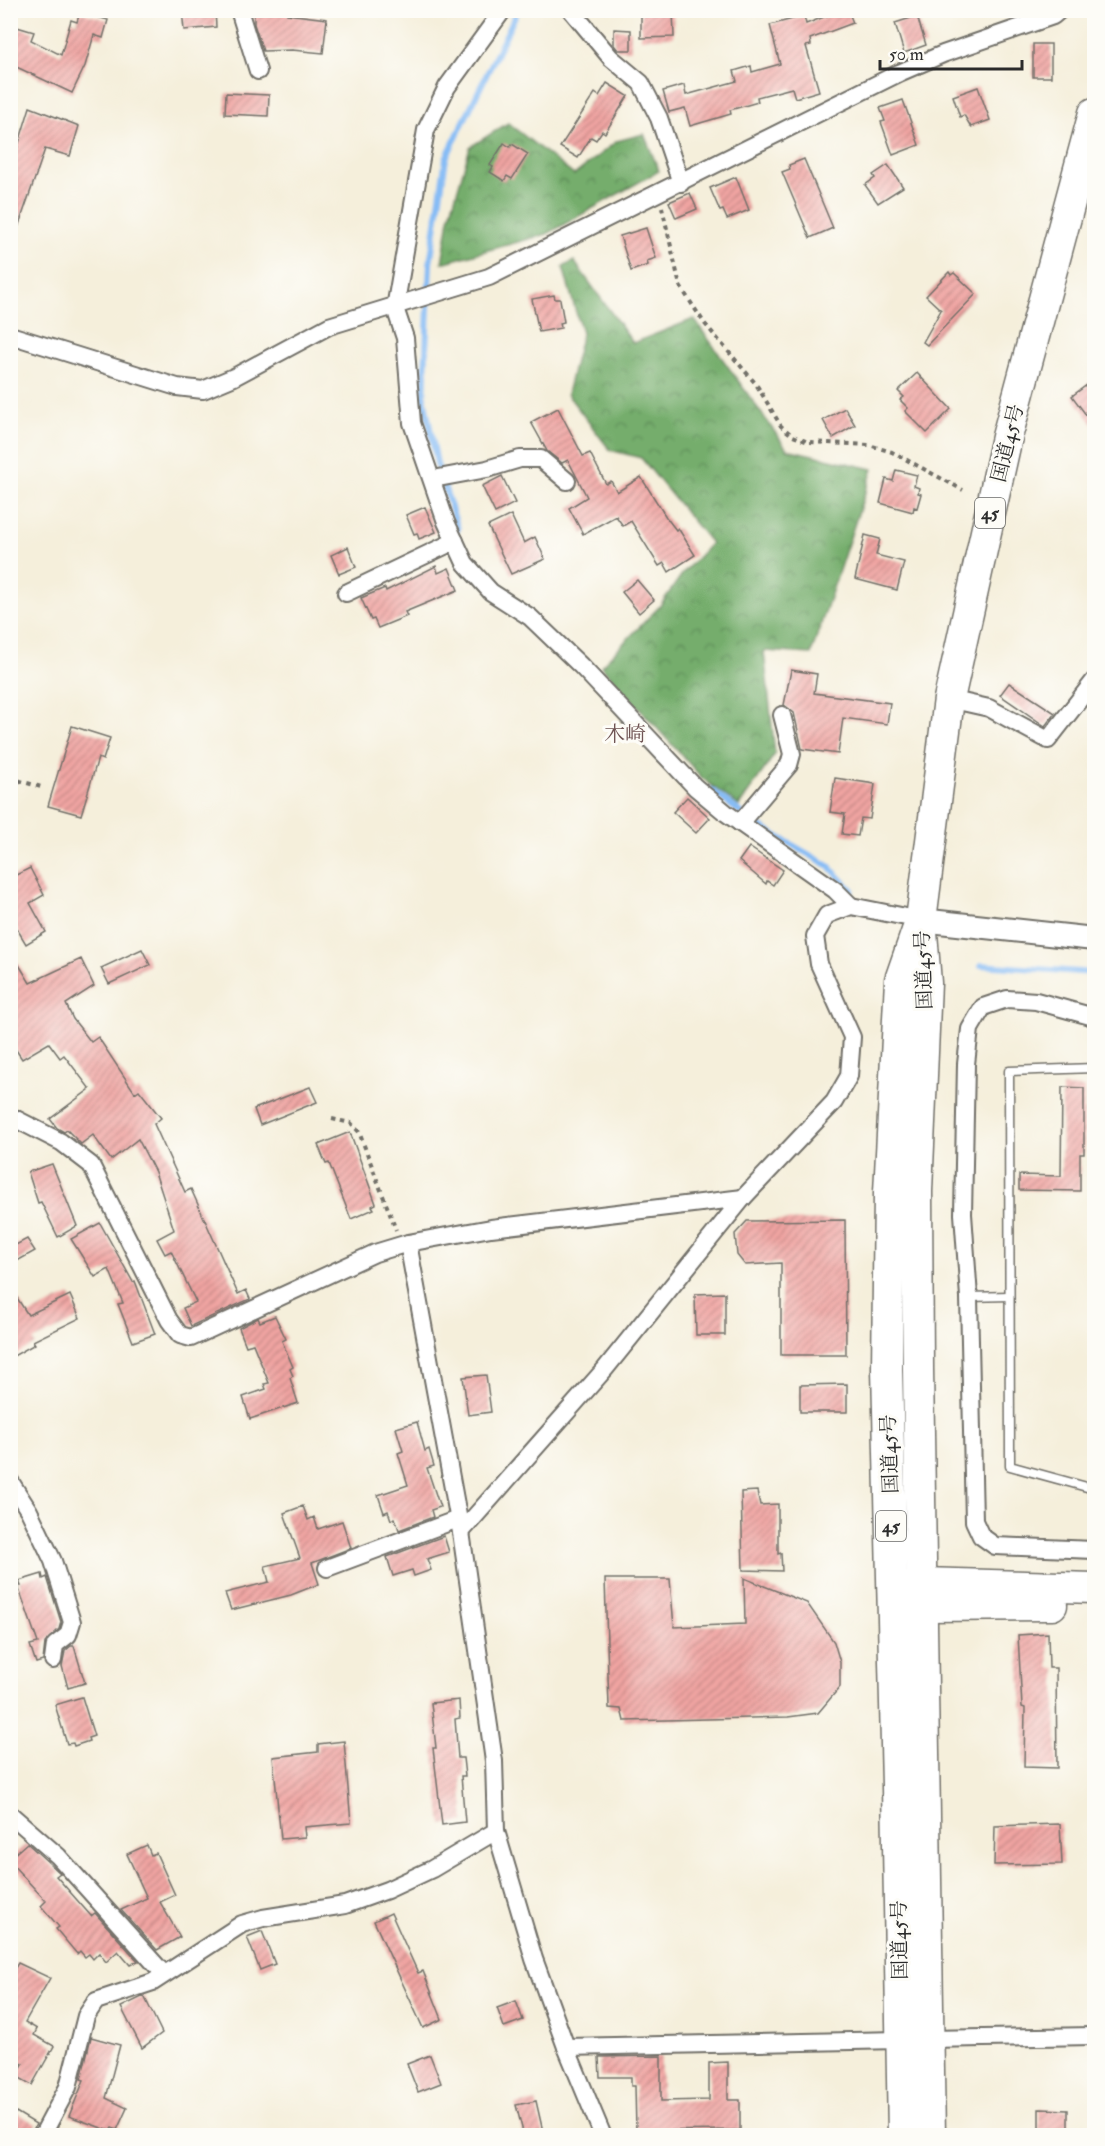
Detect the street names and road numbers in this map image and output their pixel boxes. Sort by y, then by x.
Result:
street label: 国道45号 [986,401,1029,485]
road number: 45 [975,498,1005,528]
street label: 国道45号 [910,930,937,1010]
street label: 国道45号 [876,1414,903,1494]
road number: 45 [876,1511,906,1541]
street label: 国道45号 [886,1900,913,1980]

